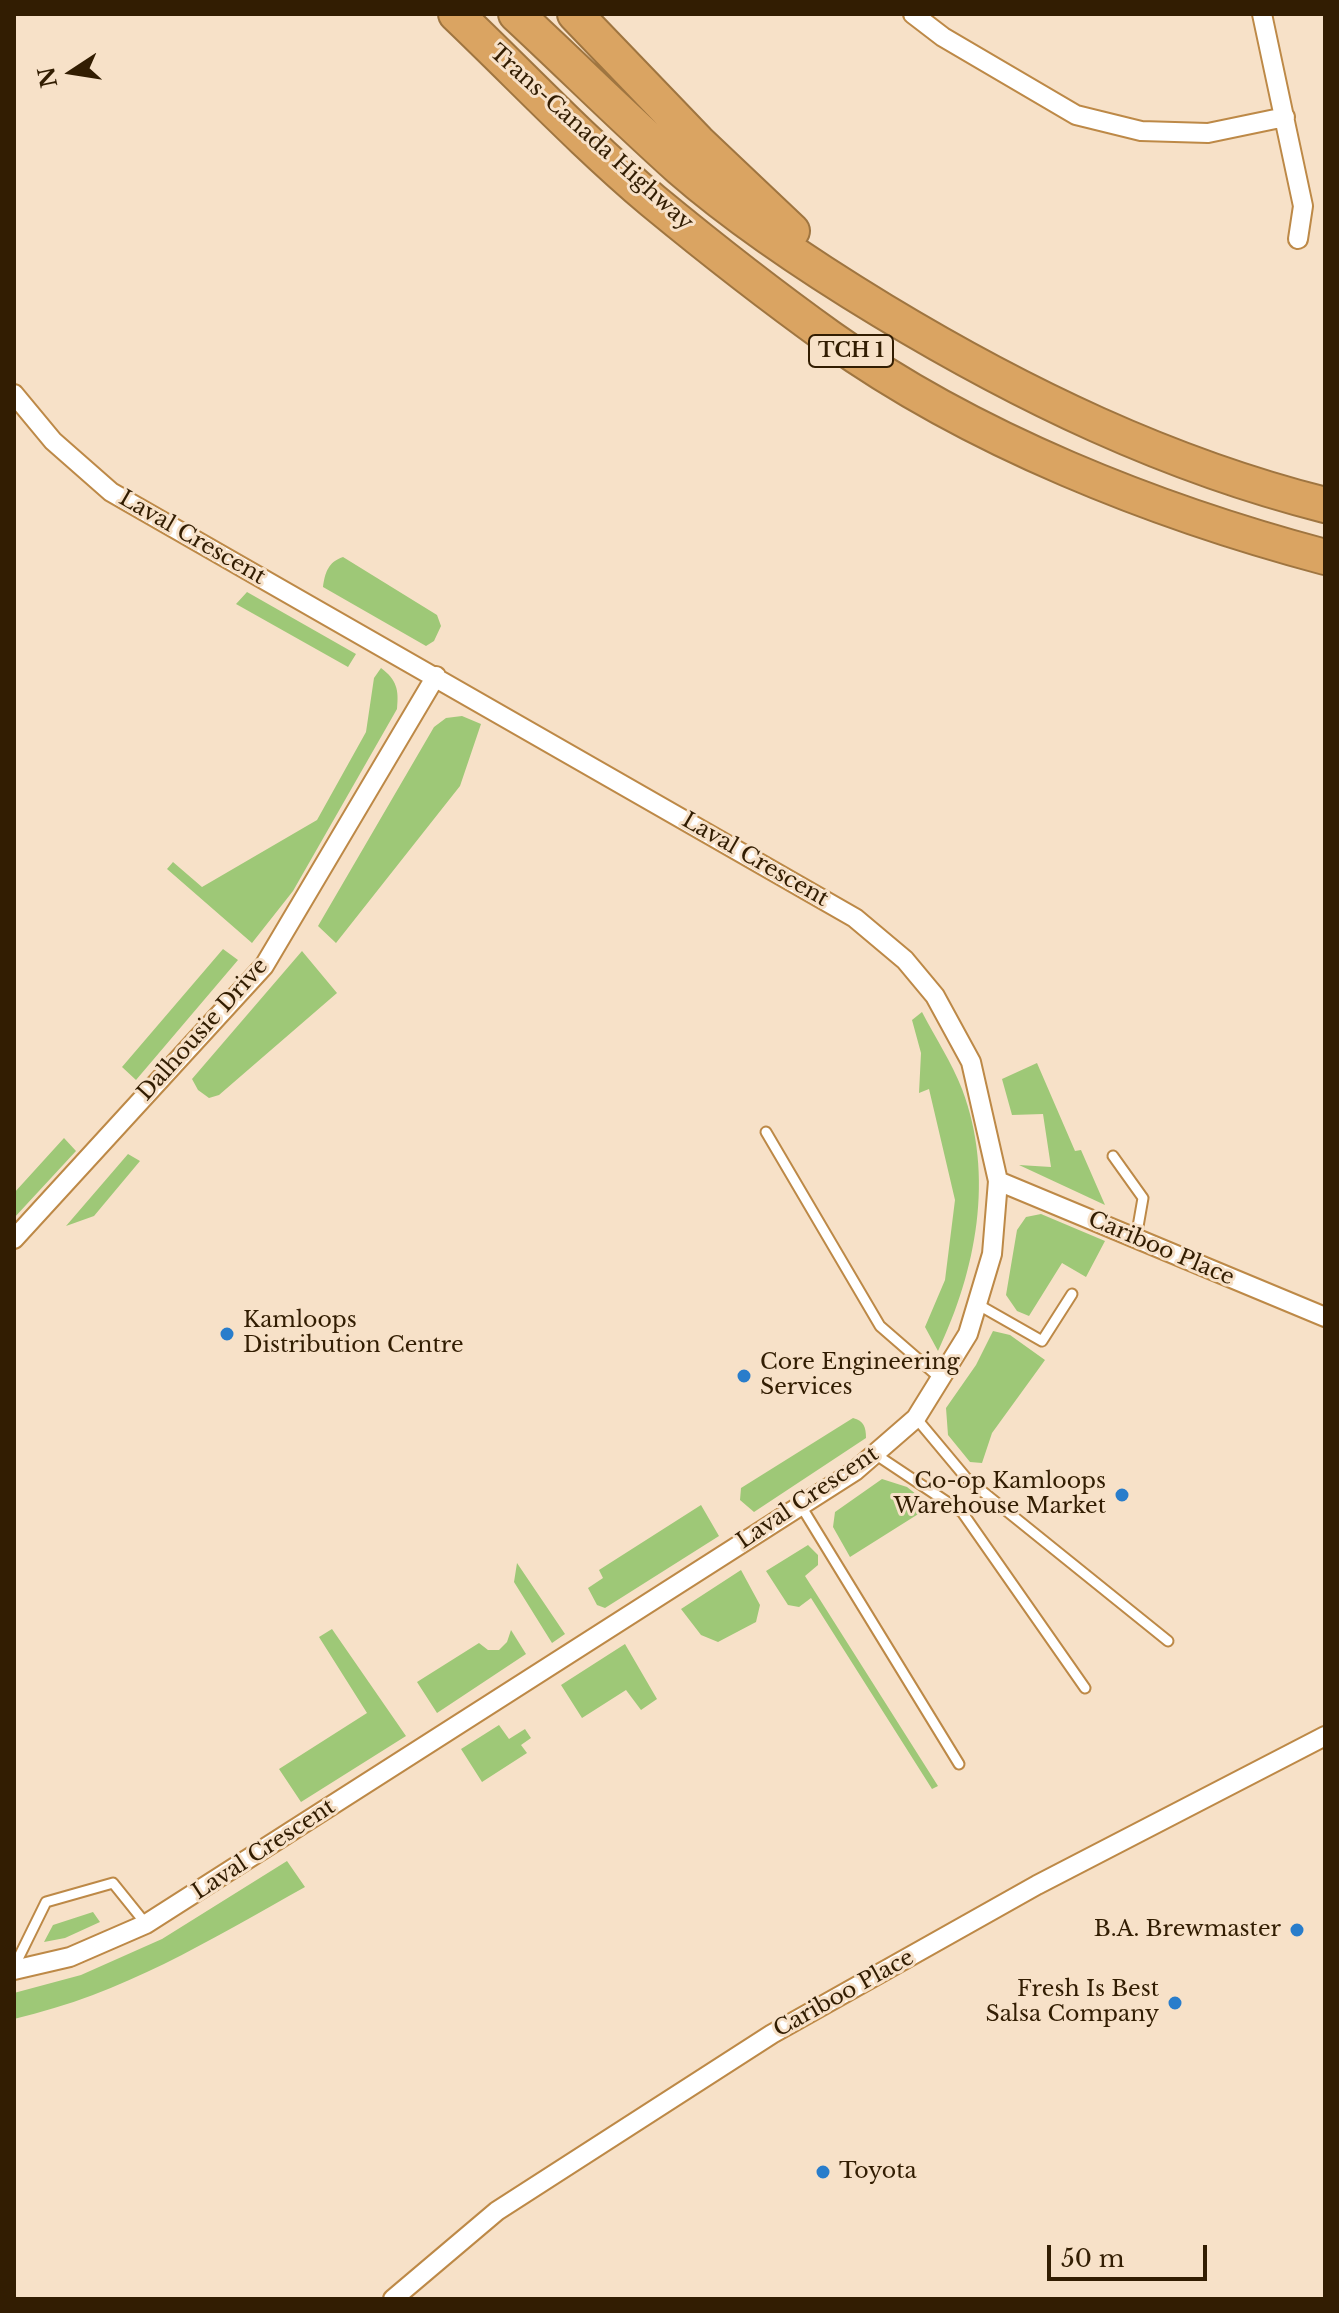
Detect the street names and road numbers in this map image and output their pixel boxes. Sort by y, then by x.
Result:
street label: Trans-Canada Highway [484,40,698,236]
road number: TCH 1 [809,335,893,367]
street label: Laval Crescent [114,485,270,591]
street label: Laval Crescent [677,807,833,913]
street label: Dalhousie Drive [132,953,274,1107]
street label: Cariboo Place [1084,1206,1238,1292]
street label: Laval Crescent [732,1441,884,1555]
street label: Laval Crescent [188,1794,340,1906]
street label: Cariboo Place [769,1945,919,2043]

